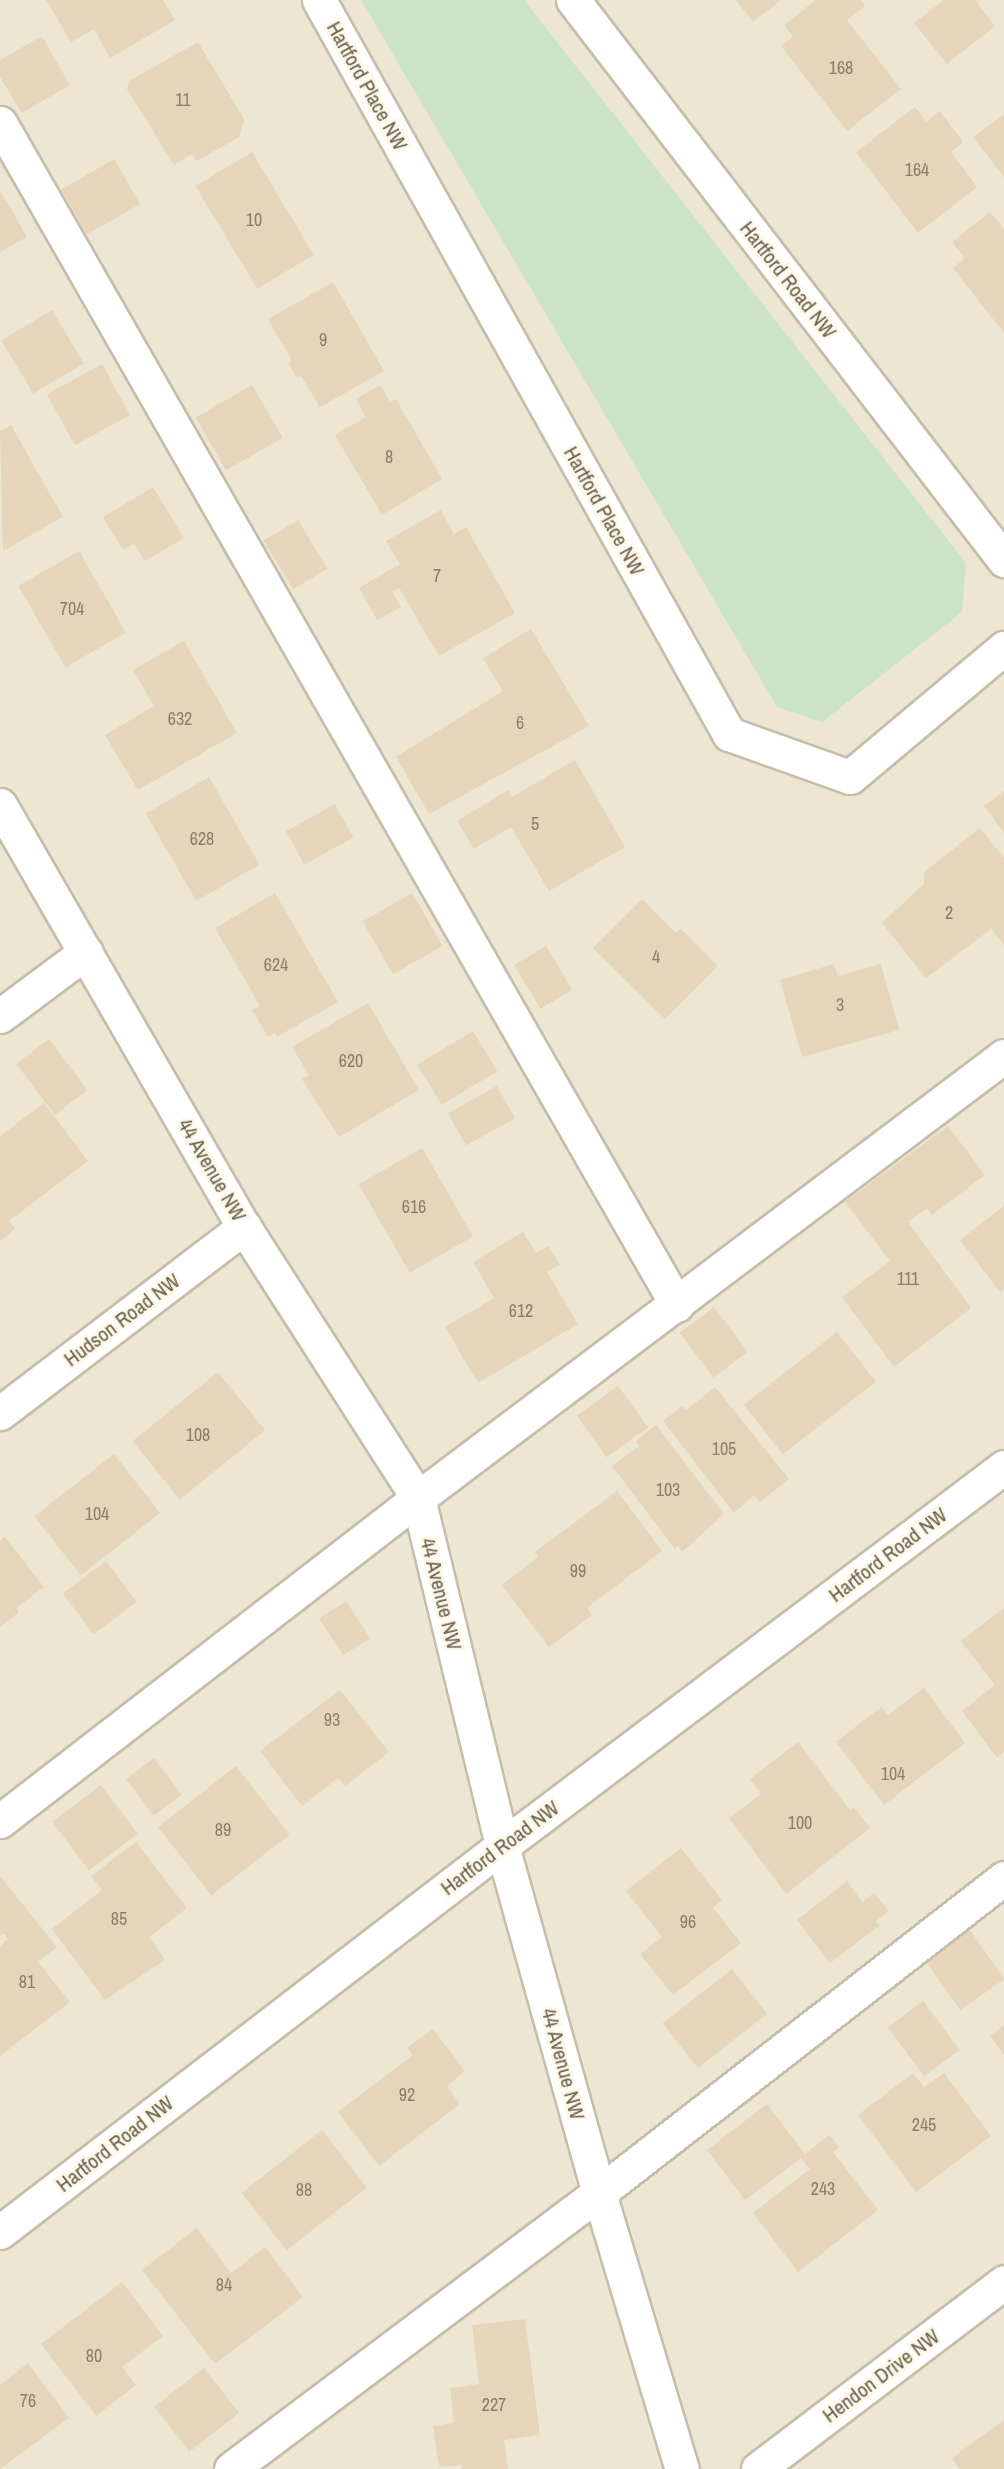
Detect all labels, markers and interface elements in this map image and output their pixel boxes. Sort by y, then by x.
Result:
street label: Hartford Place NW [321,17,413,155]
house number: 168 [829,57,853,79]
house number: 11 [175,89,191,111]
house number: 164 [905,159,929,181]
house number: 10 [246,209,262,231]
street label: Hartford Road NW [734,216,842,344]
house number: 9 [319,329,327,351]
street label: Hartford Place NW [558,442,650,580]
house number: 8 [385,446,393,468]
house number: 7 [433,565,441,587]
house number: 704 [60,598,84,620]
house number: 632 [168,708,192,730]
house number: 6 [516,712,524,734]
house number: 5 [531,813,539,835]
house number: 628 [190,828,214,850]
house number: 2 [945,902,953,924]
house number: 4 [652,946,660,968]
house number: 624 [264,954,288,976]
house number: 3 [836,994,844,1016]
house number: 620 [339,1050,363,1072]
street label: 44 Avenue NW [172,1114,252,1226]
house number: 616 [402,1196,426,1218]
street label: Hudson Road NW [59,1268,185,1372]
house number: 111 [897,1268,919,1290]
house number: 612 [509,1300,533,1322]
house number: 108 [186,1424,210,1446]
house number: 105 [712,1438,736,1460]
house number: 103 [656,1479,680,1501]
street label: Hartford Road NW [824,1502,952,1608]
house number: 104 [85,1503,109,1525]
street label: 44 Avenue NW [415,1535,467,1653]
house number: 99 [570,1560,586,1582]
house number: 93 [324,1709,340,1731]
house number: 104 [881,1763,905,1785]
street label: Hartford Road NW [436,1795,564,1901]
house number: 100 [788,1812,812,1834]
house number: 89 [215,1819,231,1841]
house number: 85 [111,1908,127,1930]
house number: 96 [680,1911,696,1933]
house number: 81 [19,1971,35,1993]
street label: 44 Avenue NW [536,2005,590,2123]
house number: 92 [399,2084,415,2106]
street label: Hartford Road NW [51,2090,179,2198]
house number: 245 [912,2114,936,2136]
house number: 243 [811,2178,835,2200]
house number: 88 [296,2179,312,2201]
house number: 84 [216,2274,232,2296]
street label: Hendon Drive NW [818,2324,944,2428]
house number: 80 [86,2345,102,2367]
house number: 76 [20,2390,36,2412]
house number: 227 [482,2394,506,2416]

